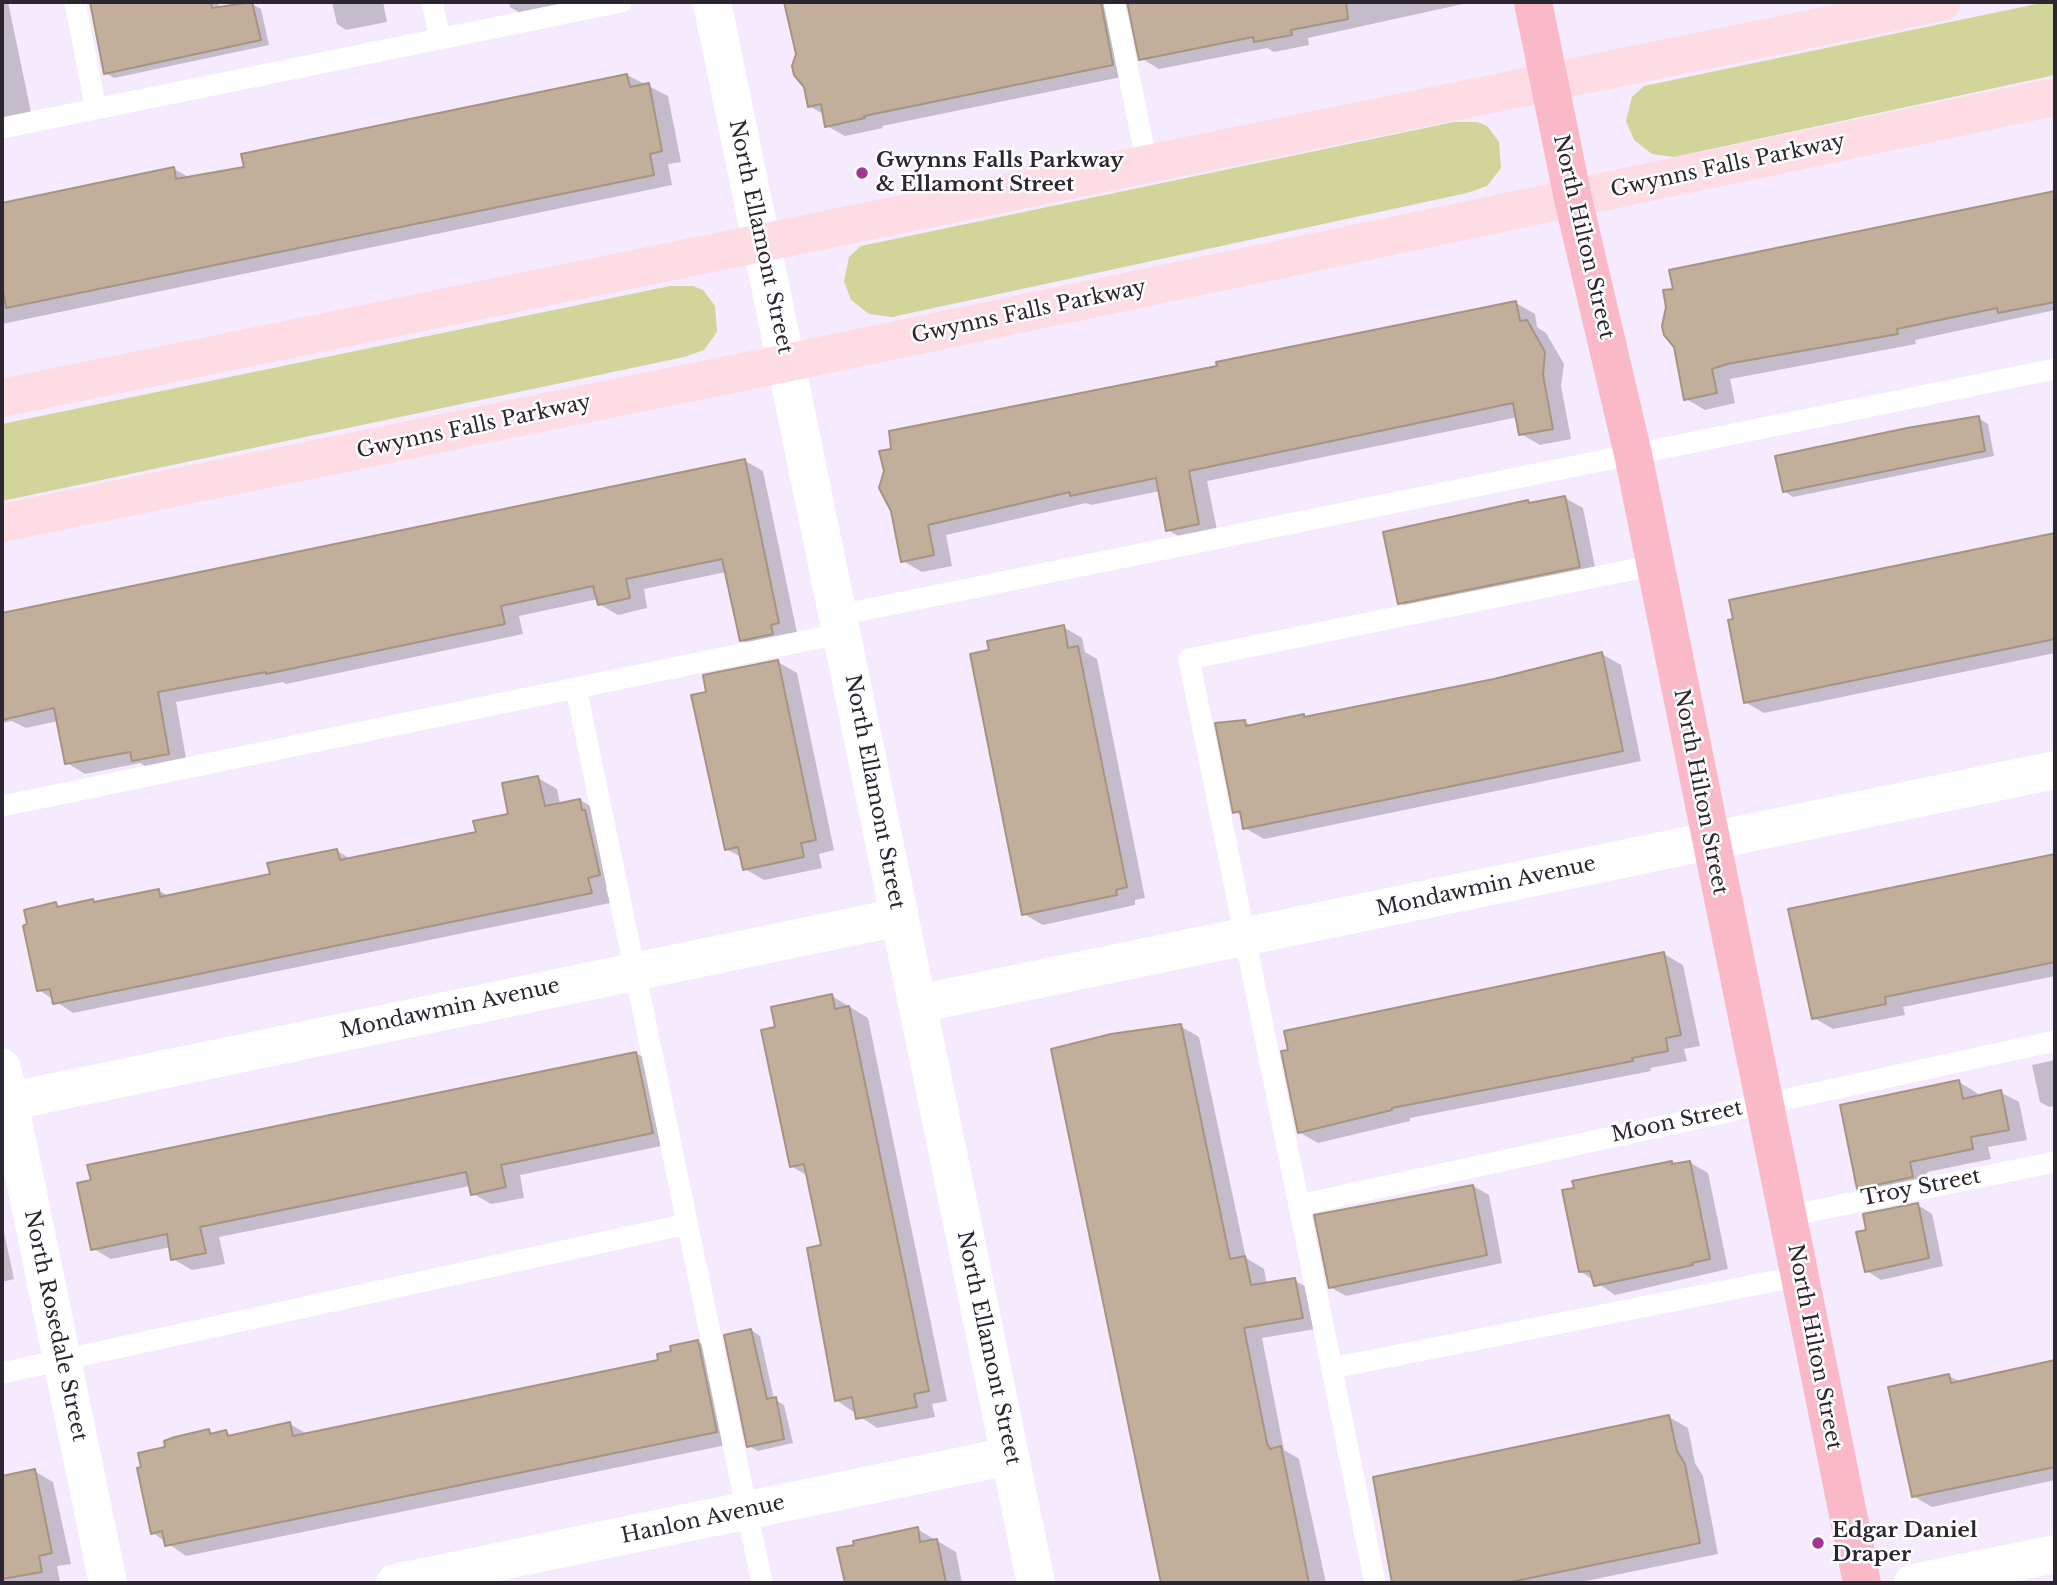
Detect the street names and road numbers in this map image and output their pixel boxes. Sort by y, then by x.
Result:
street label: North Ellamont Street [723,118,797,356]
street label: Gwynns Falls Parkway [1608,129,1848,203]
street label: North Hilton Street [1547,132,1619,342]
street label: Gwynns Falls Parkway [909,275,1149,349]
street label: Gwynns Falls Parkway [354,390,594,464]
street label: North Ellamont Street [839,672,909,912]
street label: North Hilton Street [1668,687,1732,897]
street label: Mondawmin Avenue [1374,851,1598,923]
street label: Mondawmin Avenue [338,973,562,1045]
street label: Moon Street [1609,1096,1745,1148]
street label: Troy Street [1859,1164,1983,1212]
street label: North Rosedale Street [18,1208,92,1444]
street label: North Ellamont Street [951,1229,1025,1467]
street label: North Hilton Street [1782,1242,1846,1452]
street label: Hanlon Avenue [619,1490,787,1550]

